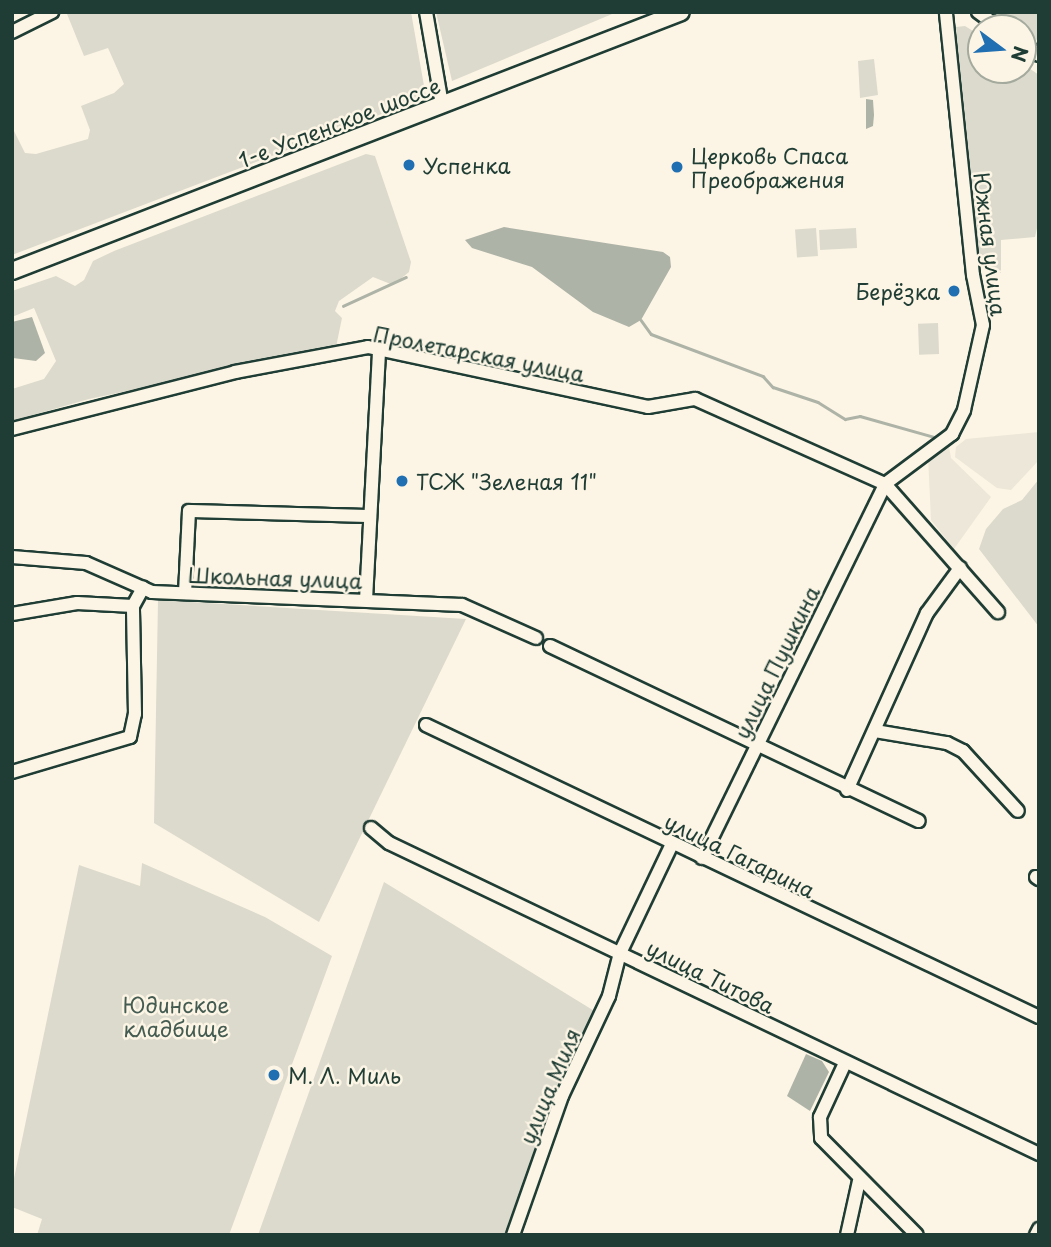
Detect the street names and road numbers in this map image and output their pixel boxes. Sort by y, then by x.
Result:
street label: 1-е Успенское шоссе [234,72,444,172]
street label: Южная улица [970,170,1012,318]
street label: Пролетарская улица [371,320,587,386]
street label: Школьная улица [187,561,363,593]
street label: улица Пушкина [728,581,824,743]
street label: улица Гагарина [661,808,819,902]
street label: улица Титова [642,934,780,1018]
street label: улица Миля [513,1024,585,1148]

